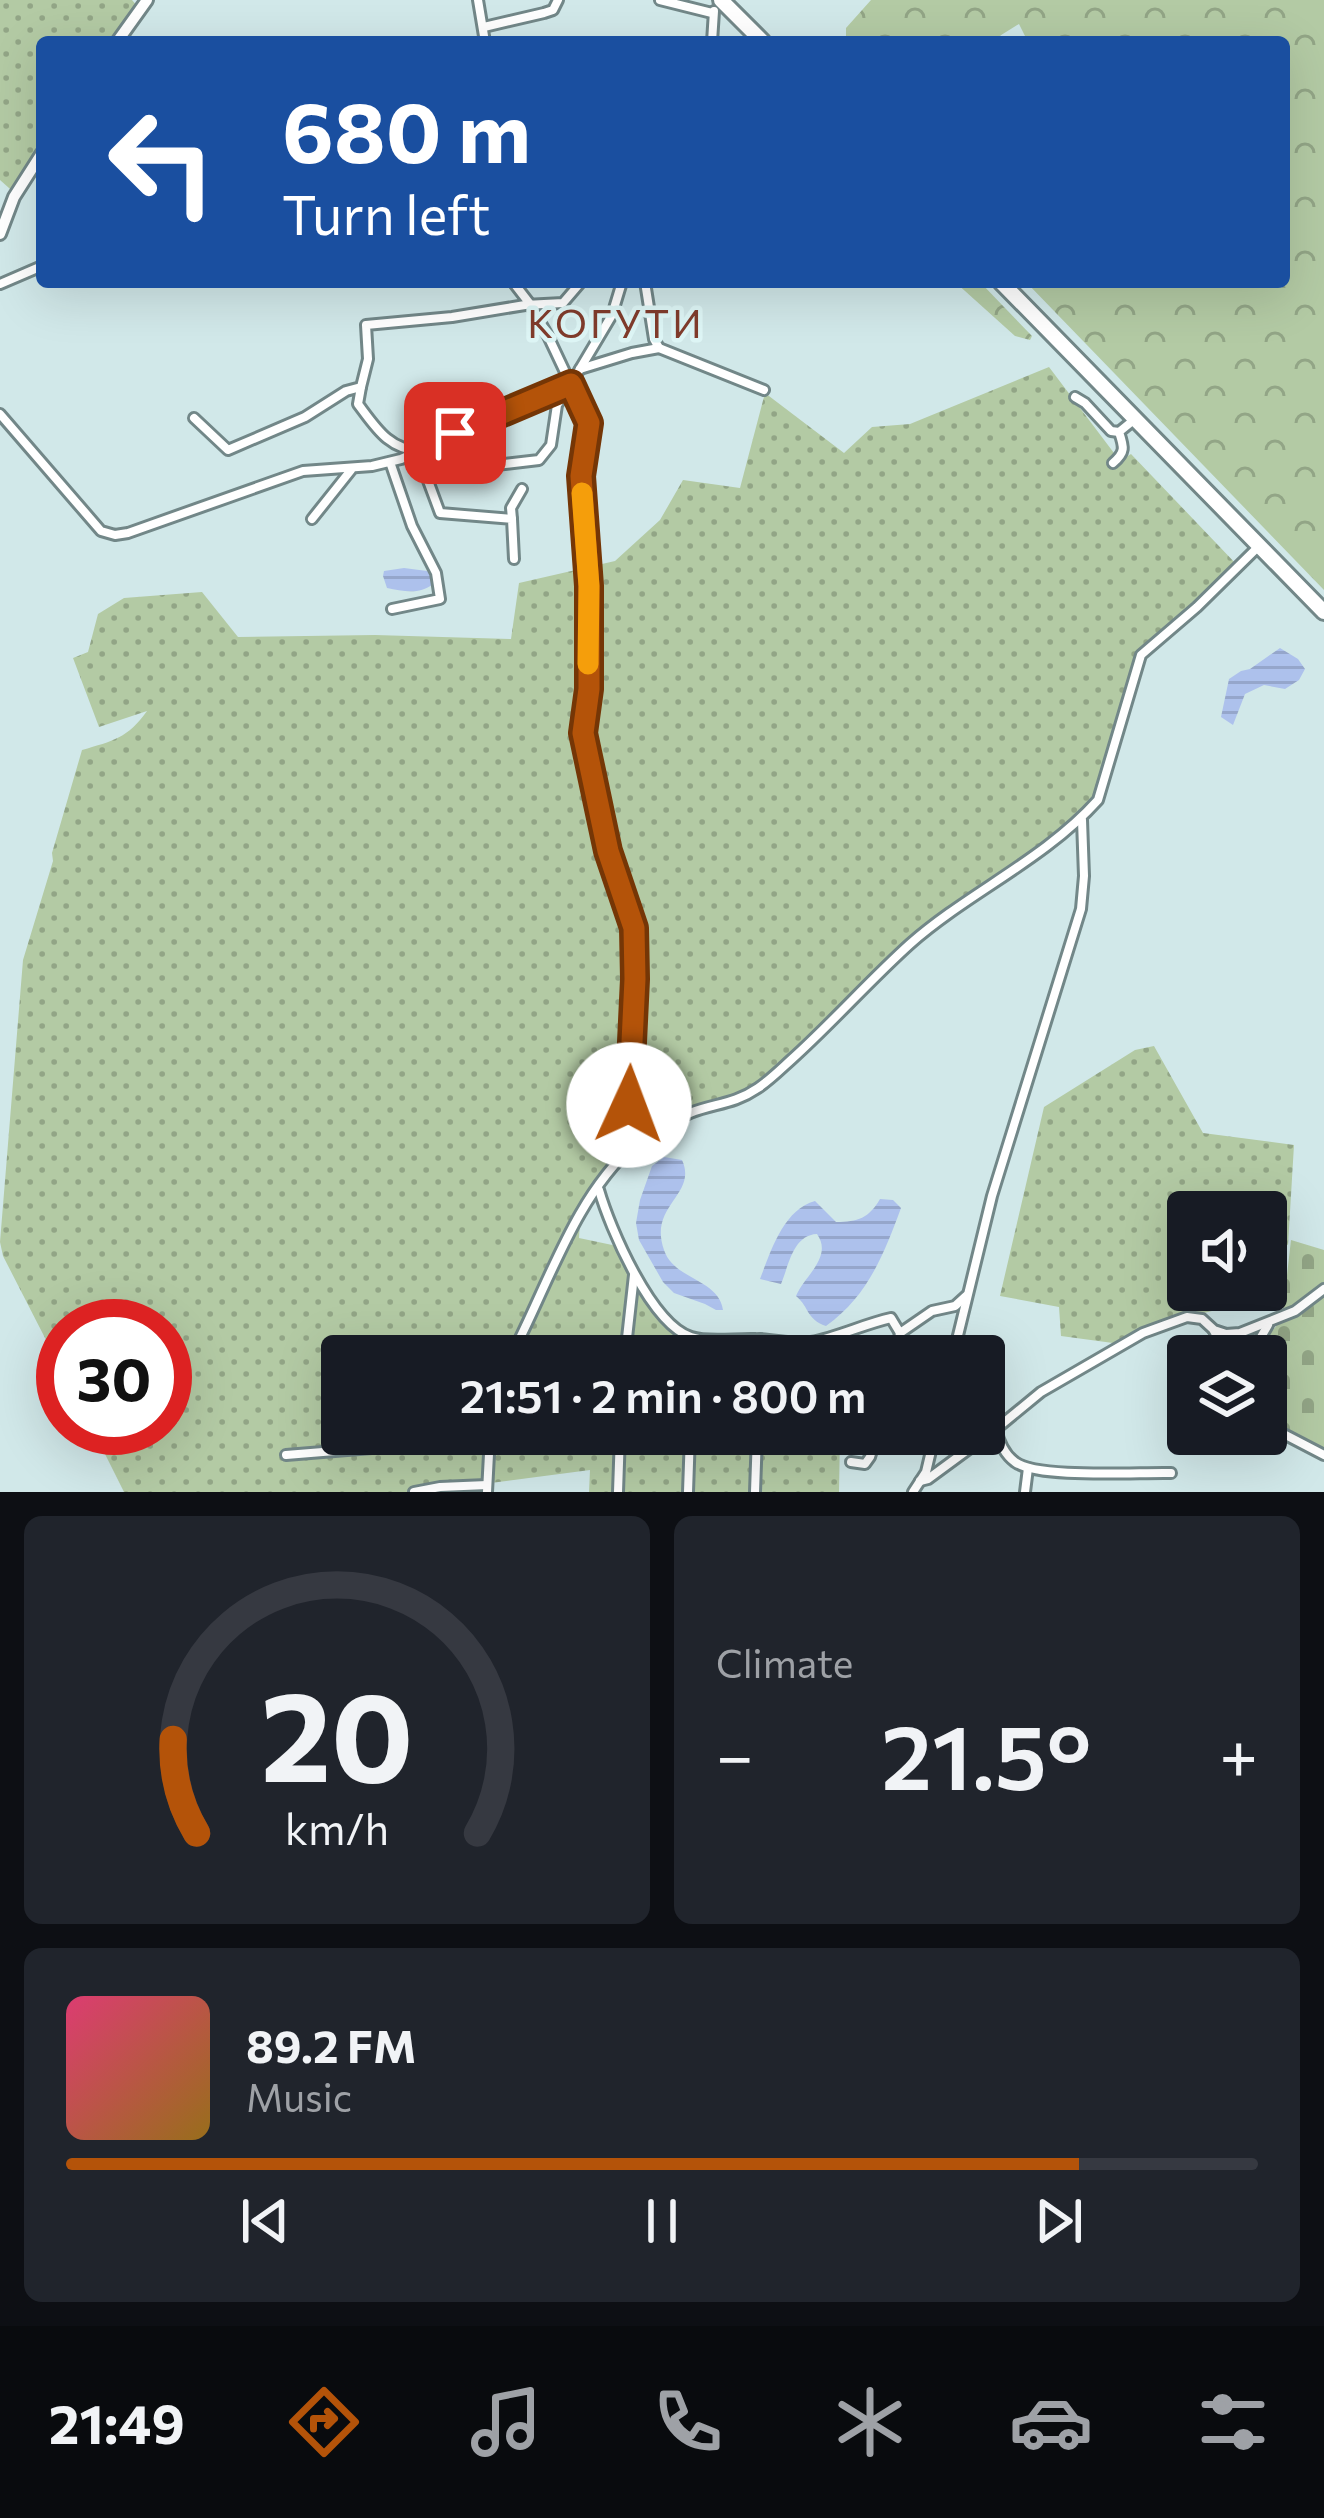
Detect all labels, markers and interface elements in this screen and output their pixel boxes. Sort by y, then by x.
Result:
text: 680 m [282,78,531,180]
icon: left [84,84,240,240]
text: Turn left [282,180,490,246]
district label: КОГУТИ [527,298,705,346]
pin [404,382,506,484]
icon: arrive [422,400,488,466]
position arrow [566,1042,692,1168]
map controls [1167,1191,1287,1455]
button: sound [1167,1191,1287,1311]
speed limit sign: 30 [36,1299,192,1455]
button: layers [1167,1335,1287,1455]
text: 21:51 · 2 min · 800 m [460,1367,866,1422]
text: Climate [716,1638,853,1686]
text: 20 [260,1655,414,1808]
text: 21.5° [881,1698,1092,1809]
text: − [716,1713,754,1794]
text: + [1219,1713,1258,1794]
text: km/h [285,1801,389,1854]
text: 89.2 FM [246,2017,416,2072]
text: Music [246,2072,352,2120]
icon: previous [232,2188,298,2254]
icon: pause [629,2188,695,2254]
icon: next [1026,2188,1092,2254]
icon: directions [282,2380,366,2464]
icon: music [464,2380,548,2464]
icon: phone [646,2380,730,2464]
icon: climate [828,2380,912,2464]
icon: car [1009,2380,1093,2464]
icon: filters [1191,2380,1275,2464]
text: 21:49 [49,2389,185,2455]

